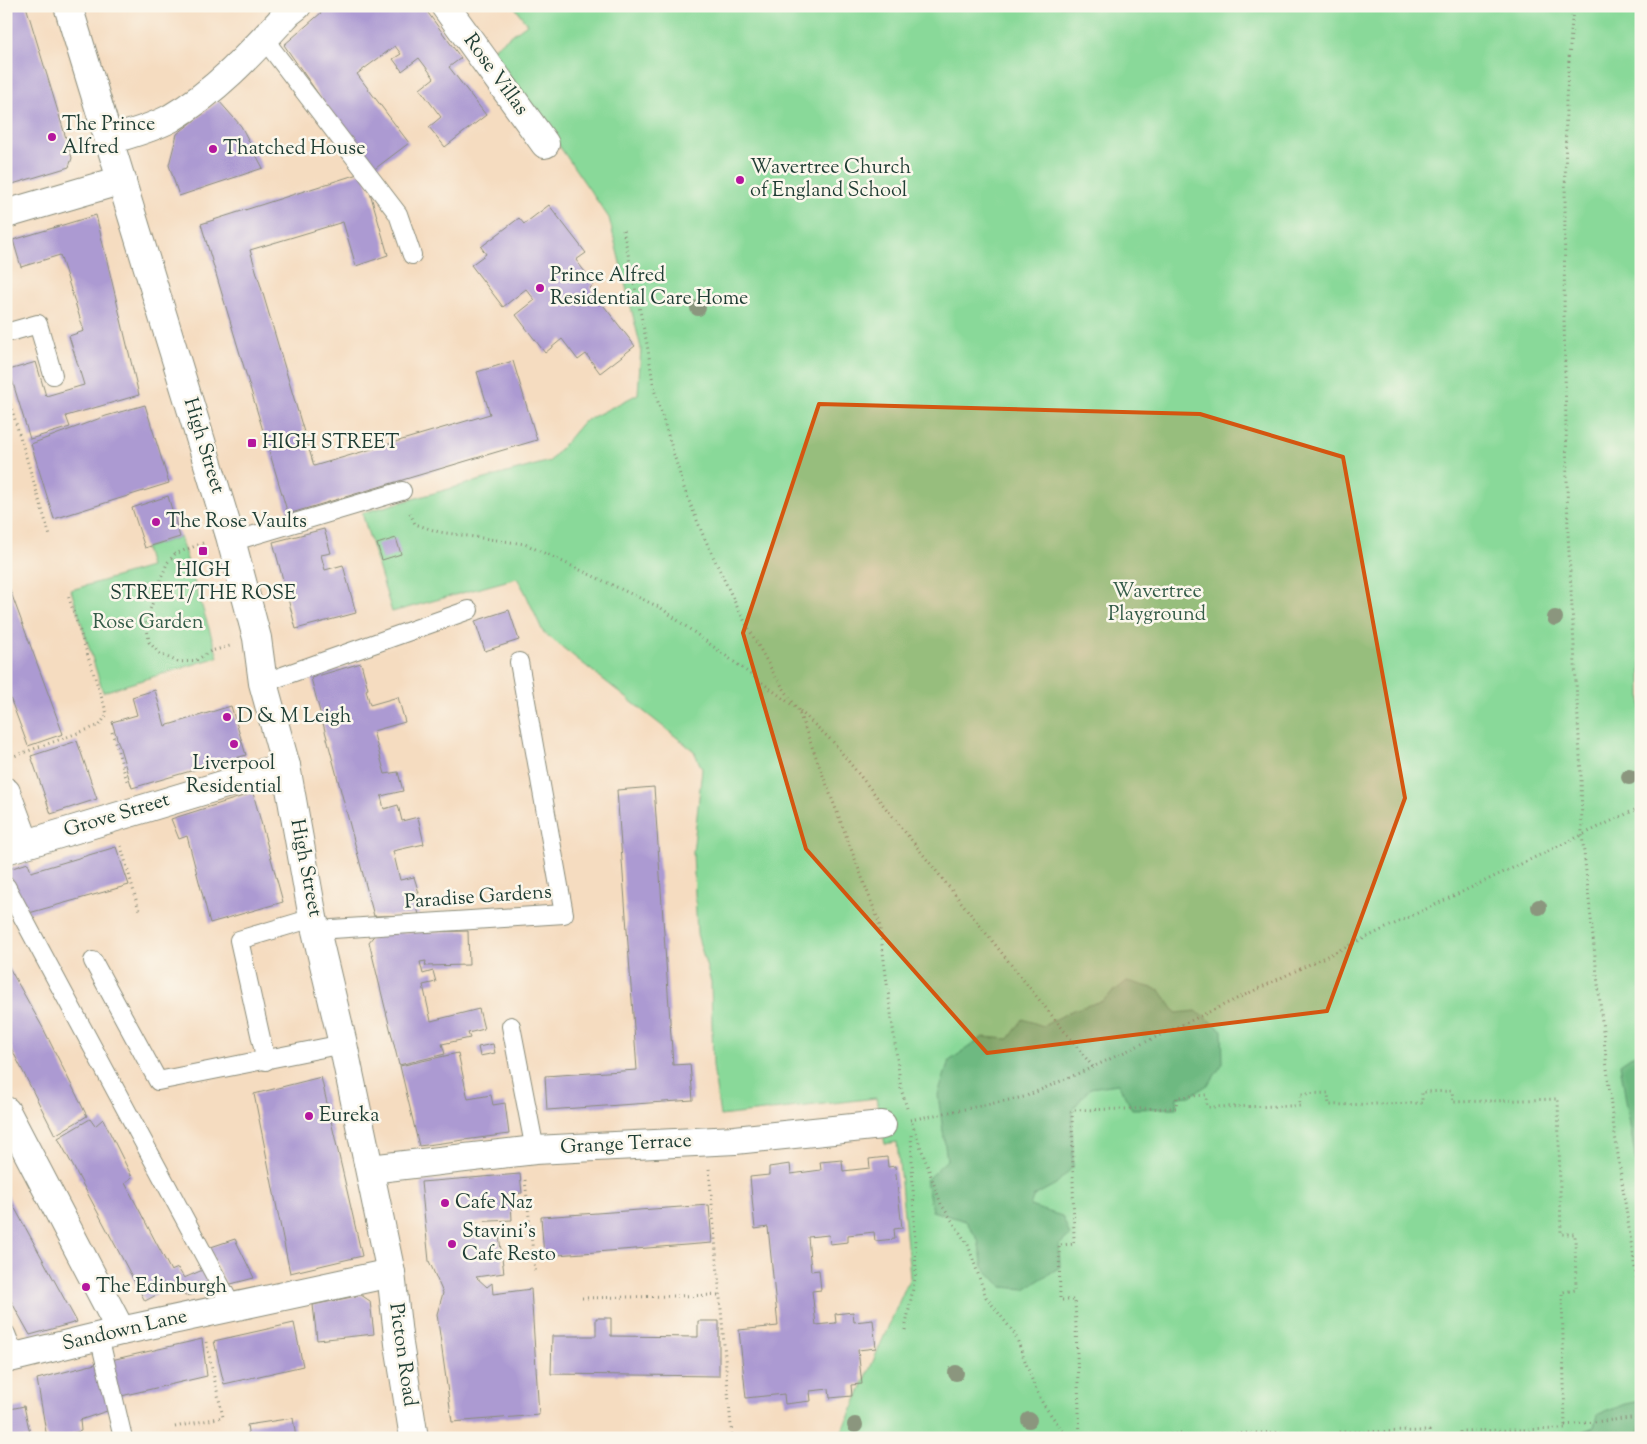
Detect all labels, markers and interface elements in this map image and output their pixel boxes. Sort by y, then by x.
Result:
street label: Rose Villas [455,28,535,122]
place label: The Prince Alfred [62,111,155,163]
marker: The Prince Alfred [46,131,58,143]
place label: Thatched House [223,135,365,164]
marker: Thatched House [207,143,219,155]
place label: Wavertree Church of England School [750,154,912,206]
marker: Wavertree Church of England School [734,174,746,186]
place label: Prince Alfred Residential Care Home [550,262,748,314]
marker: Prince Alfred Residential Care Home [534,282,546,294]
street label: High Street [175,395,231,498]
place label: HIGH STREET [262,429,399,458]
marker: HIGH STREET [246,437,258,449]
place label: The Rose Vaults [166,508,307,537]
marker: The Rose Vaults [150,516,162,528]
marker: HIGH STREET/THE ROSE [197,545,209,557]
place label: HIGH STREET/THE ROSE [110,557,296,609]
park label: Wavertree Playground [1108,578,1206,630]
park label: Rose Garden [92,609,204,638]
place label: D & M Leigh [237,703,352,732]
marker: D & M Leigh [221,711,233,723]
marker: Liverpool Residential [228,738,240,750]
place label: Liverpool Residential [186,750,282,802]
street label: Grove Street [60,786,174,846]
street label: High Street [281,817,329,919]
street label: Paradise Gardens [403,878,553,918]
place label: Eureka [319,1102,379,1131]
marker: Eureka [303,1110,315,1122]
street label: Grange Terrace [559,1127,693,1163]
place label: Cafe Naz [455,1189,533,1218]
marker: Cafe Naz [439,1197,451,1209]
place label: Stavini's Cafe Resto [462,1218,556,1270]
marker: Stavini's Cafe Resto [446,1238,458,1250]
place label: The Edinburgh [96,1273,228,1302]
marker: The Edinburgh [80,1281,92,1293]
street label: Picton Road [380,1301,424,1409]
street label: Sandown Lane [60,1303,190,1359]

